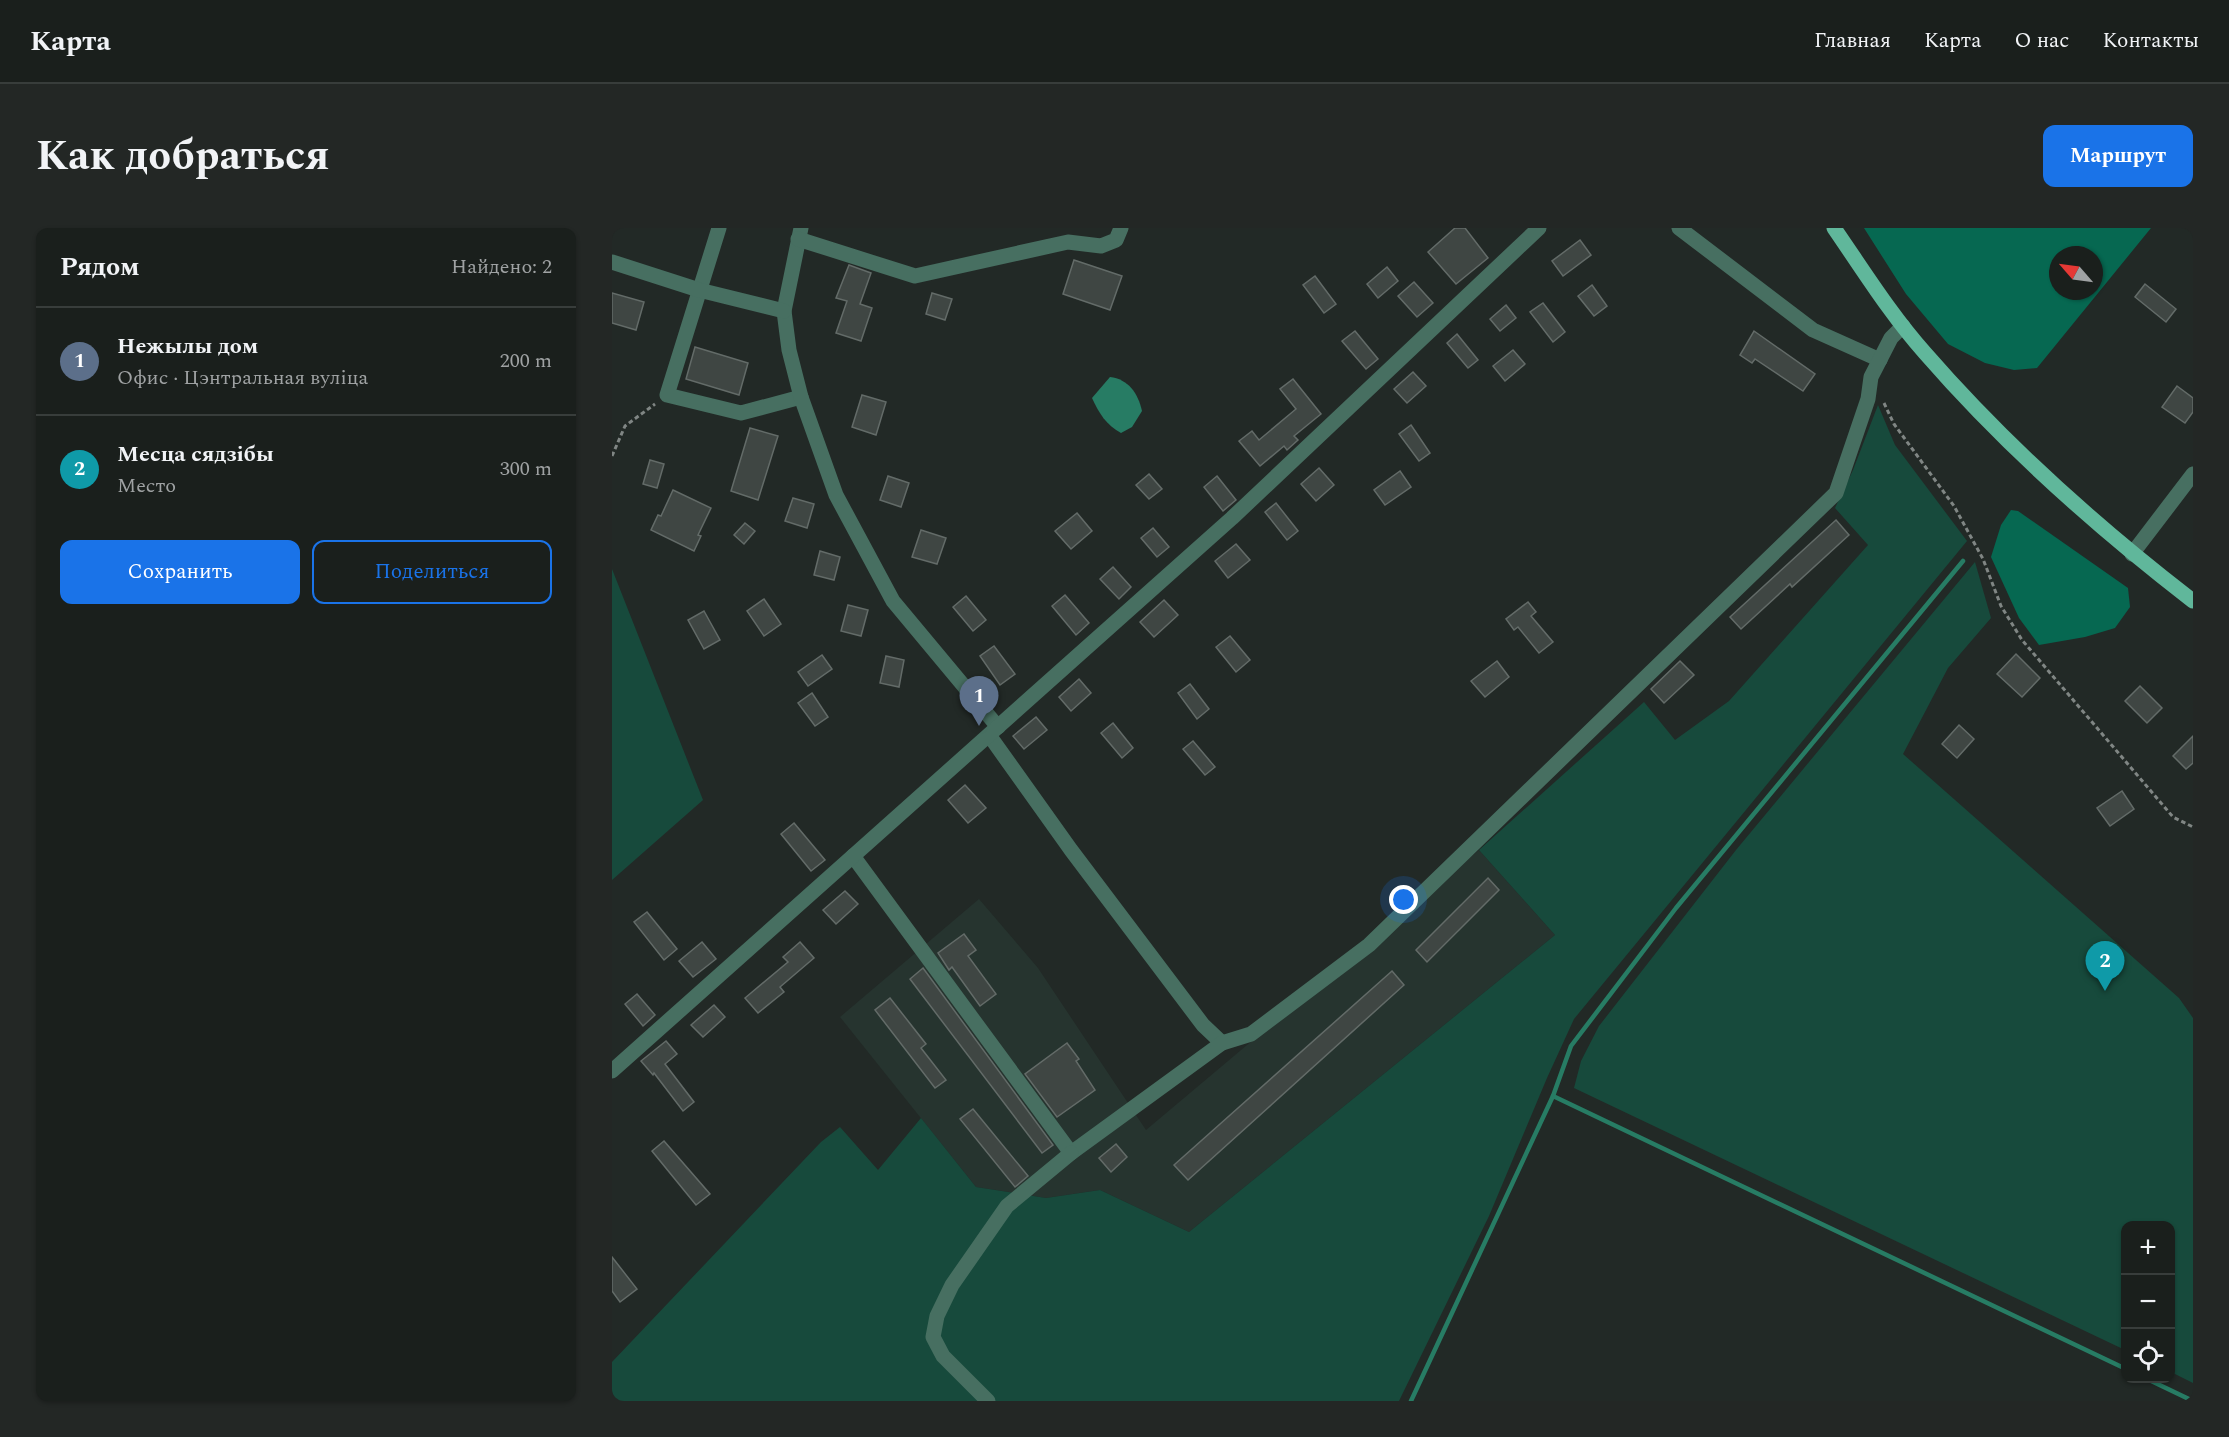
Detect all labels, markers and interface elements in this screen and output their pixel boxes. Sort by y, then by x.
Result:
text: Карта [30,20,111,63]
text: Главная [1814,25,1891,57]
text: Карта [1924,25,1981,57]
text: О нас [2014,25,2069,57]
text: Контакты [2102,25,2199,57]
text: Как добраться [36,125,330,188]
button: Маршрут [2043,125,2193,187]
north arrow [2049,246,2103,300]
text: Рядом [60,247,140,287]
text: Найдено: 2 [451,252,552,282]
text: Нежылы дом [117,330,258,363]
text: 1 [74,346,85,376]
text: 200 m [500,346,552,376]
text: Офис · Цэнтральная вуліца [117,363,368,393]
text: Месца сядзібы [117,438,274,471]
text: 2 [74,454,85,484]
text: 300 m [500,454,552,484]
text: Место [117,471,176,501]
button: Сохранить [60,540,300,604]
button: Поделиться [312,540,552,604]
pin: 1 [960,676,998,726]
your location [1389,885,1418,914]
pin: 2 [2086,942,2124,991]
map controls [2121,1221,2175,1383]
button: + [2121,1221,2175,1275]
button: − [2121,1275,2175,1329]
button: locate [2121,1329,2175,1383]

